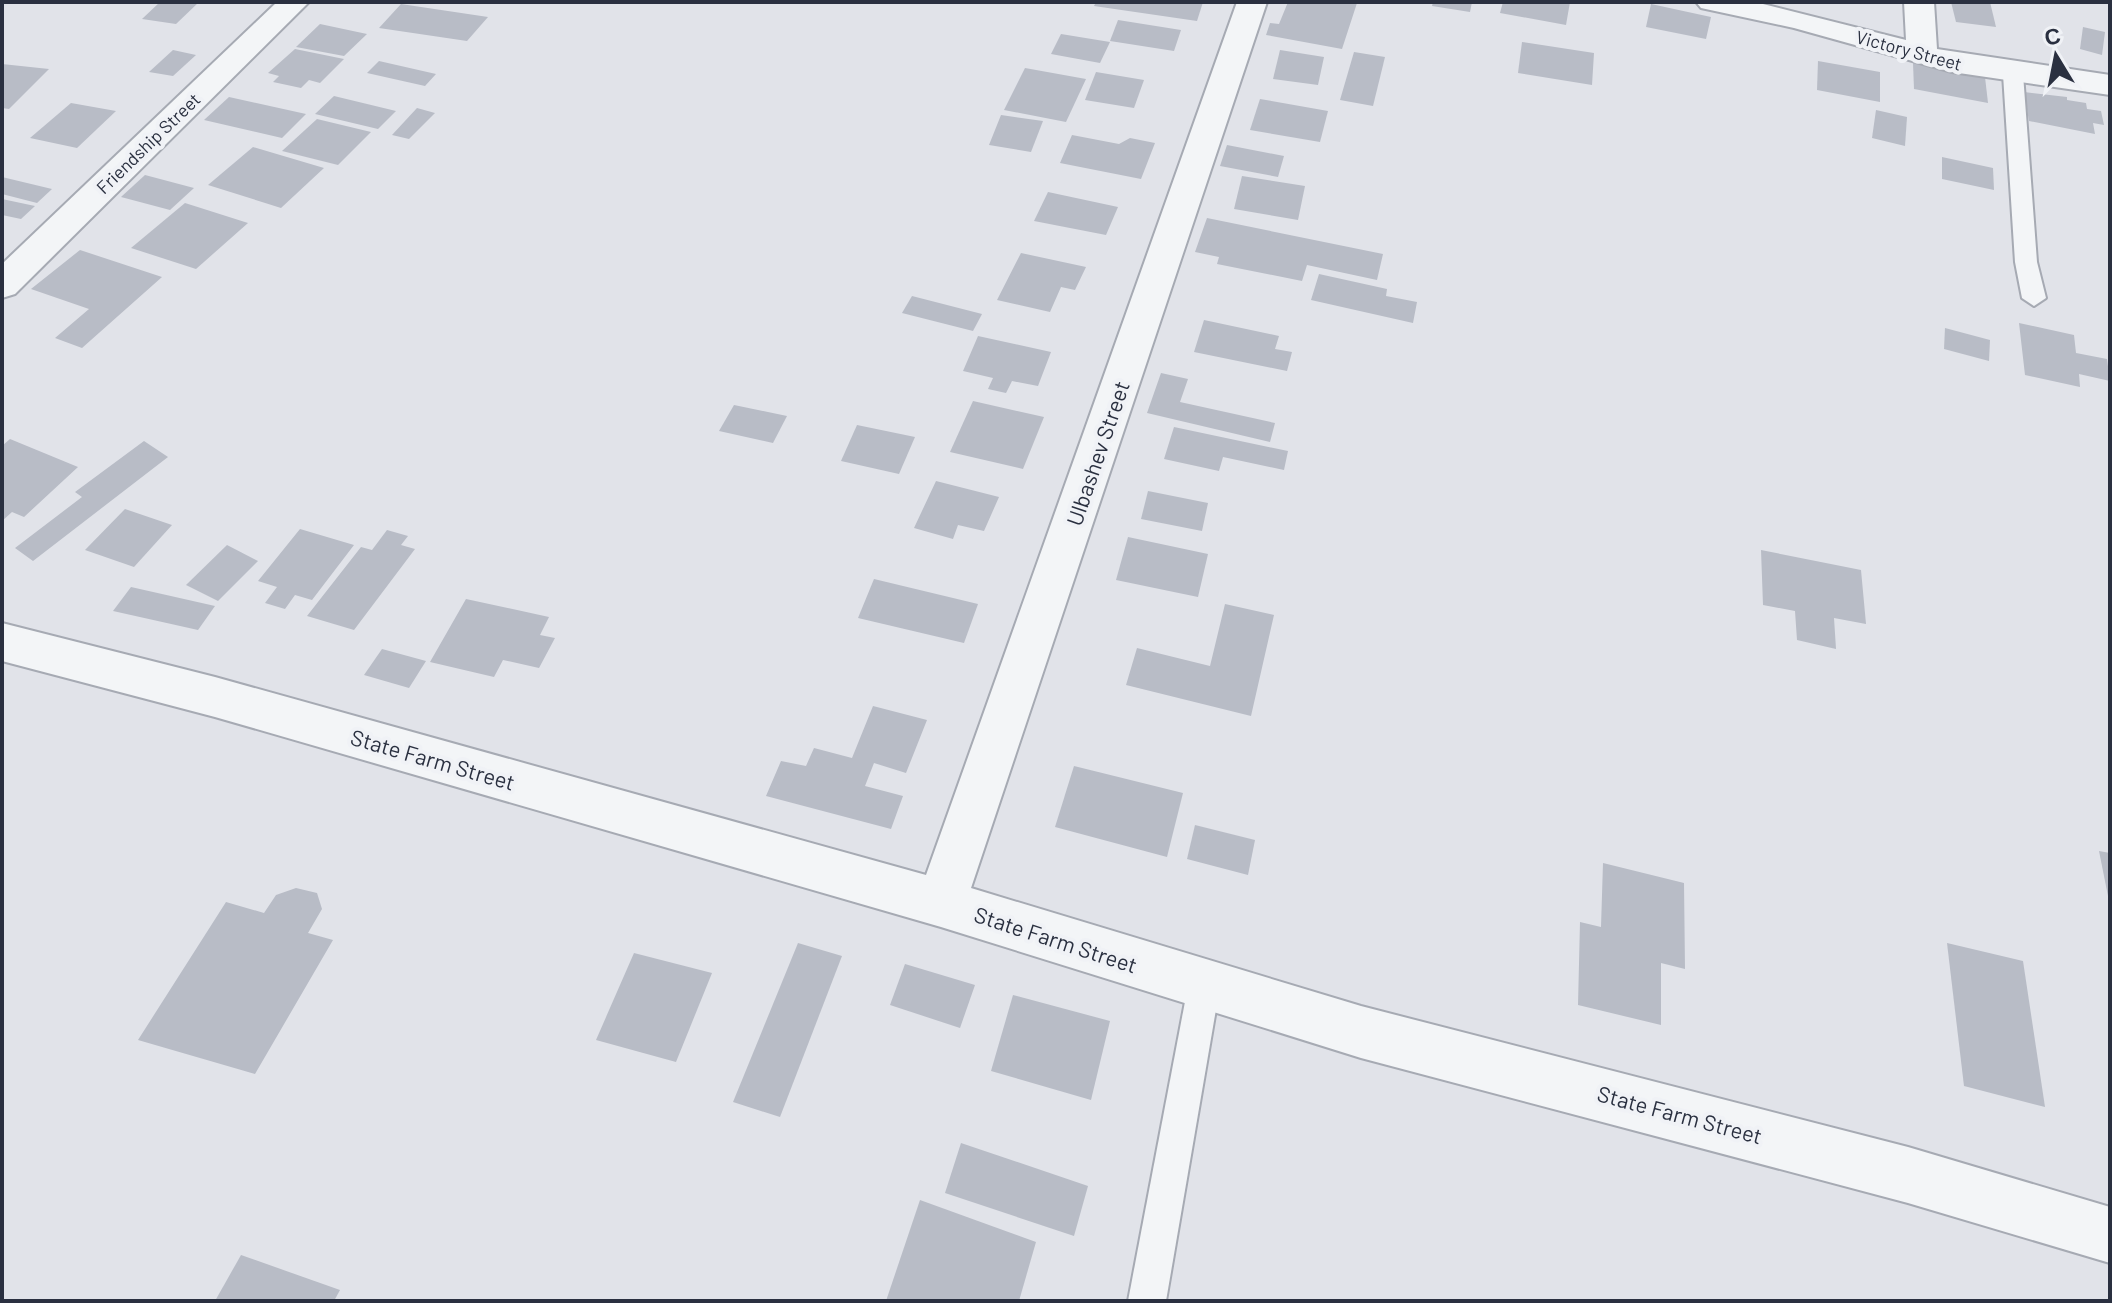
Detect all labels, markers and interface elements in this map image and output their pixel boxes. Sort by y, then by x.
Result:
north arrow [2016,16,2096,96]
text: С [2042,21,2063,50]
street label: Victory Street [1854,25,1964,75]
street label: Friendship Street [92,88,204,198]
street label: Ulbashev Street [1060,377,1134,529]
street label: State Farm Street [348,723,518,795]
street label: State Farm Street [971,900,1141,978]
street label: State Farm Street [1595,1080,1765,1148]

